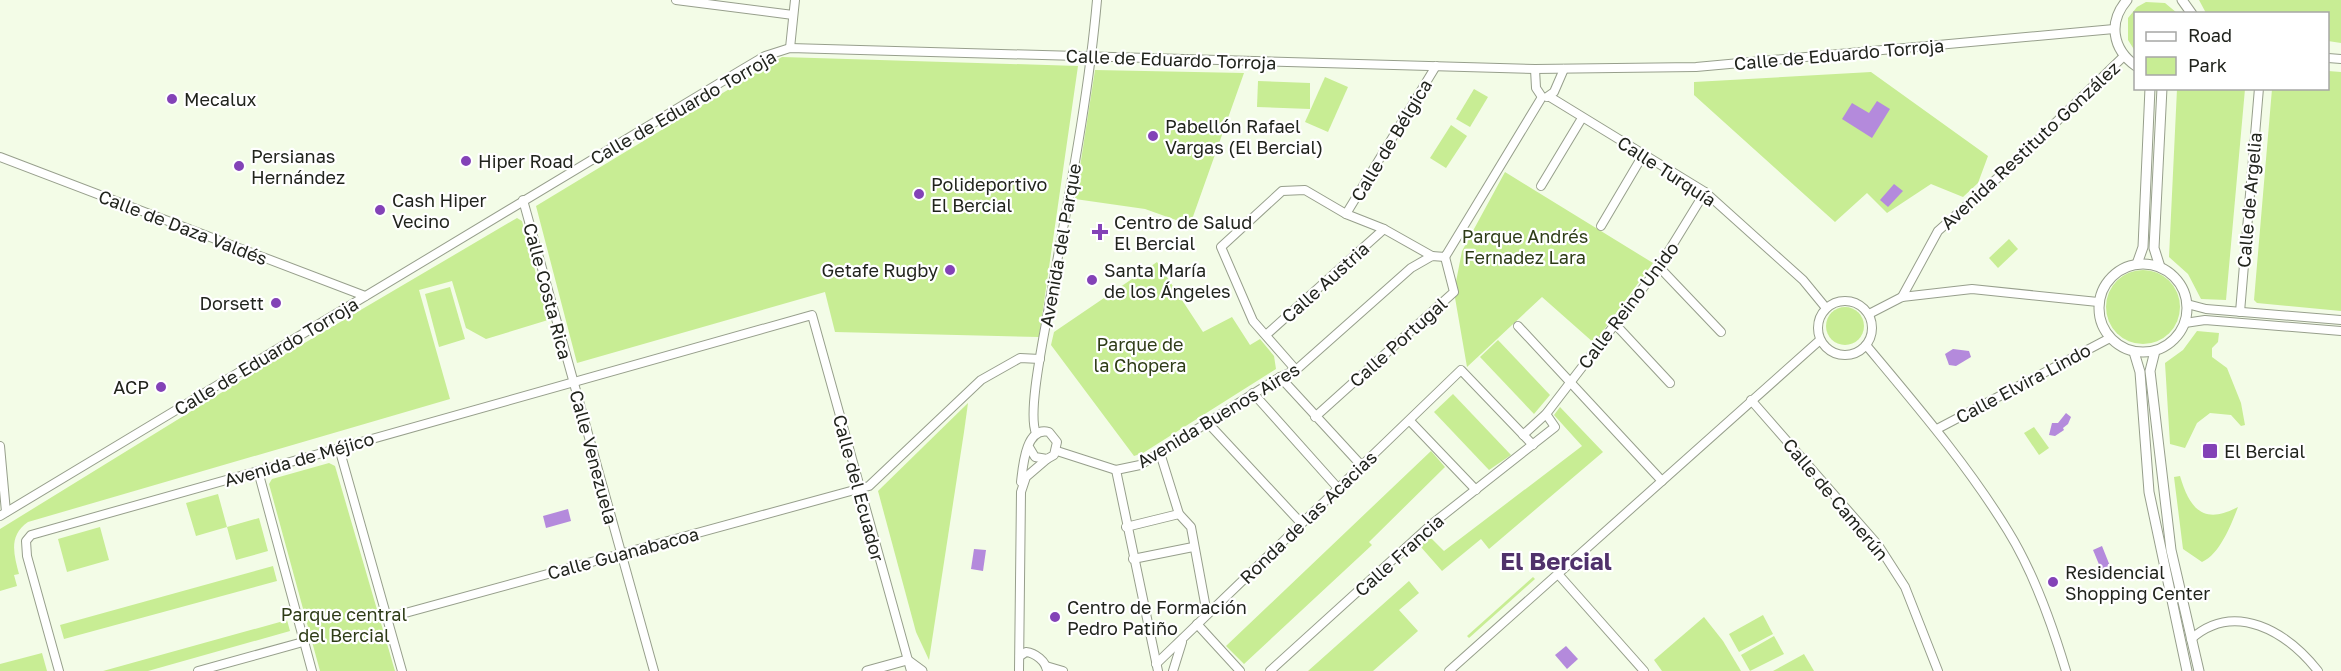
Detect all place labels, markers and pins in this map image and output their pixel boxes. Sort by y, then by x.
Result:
place label: Mecalux [184,88,257,110]
marker: Mecalux [165,92,179,106]
place label: Pabellón Rafael Vargas (El Bercial) [1165,115,1323,158]
marker: Pabellón Rafael Vargas (El Bercial) [1146,129,1160,143]
place label: Persianas Hernández [251,145,345,188]
place label: Hiper Road [478,150,574,172]
marker: Hiper Road [459,154,473,168]
marker: Persianas Hernández [232,159,246,173]
place label: Polideportivo El Bercial [931,173,1047,216]
marker: Polideportivo El Bercial [912,187,926,201]
place label: Cash Hiper Vecino [392,189,487,232]
marker: Cash Hiper Vecino [373,203,387,217]
place label: Centro de Salud El Bercial [1114,211,1252,254]
marker: Centro de Salud El Bercial [1091,223,1109,241]
place label: Getafe Rugby [822,259,938,281]
place label: Santa María de los Ángeles [1104,259,1231,302]
marker: Getafe Rugby [943,263,957,277]
marker: Santa María de los Ángeles [1085,273,1099,287]
place label: Dorsett [199,292,264,314]
marker: Dorsett [269,296,283,310]
place label: ACP [113,376,149,398]
marker: ACP [154,380,168,394]
place label: El Bercial [2224,440,2305,462]
marker: El Bercial [2201,442,2219,460]
place label: Residencial Shopping Center [2065,561,2210,604]
marker: Residencial Shopping Center [2046,575,2060,589]
place label: Centro de Formación Pedro Patiño [1067,596,1247,639]
marker: Centro de Formación Pedro Patiño [1048,610,1062,624]

